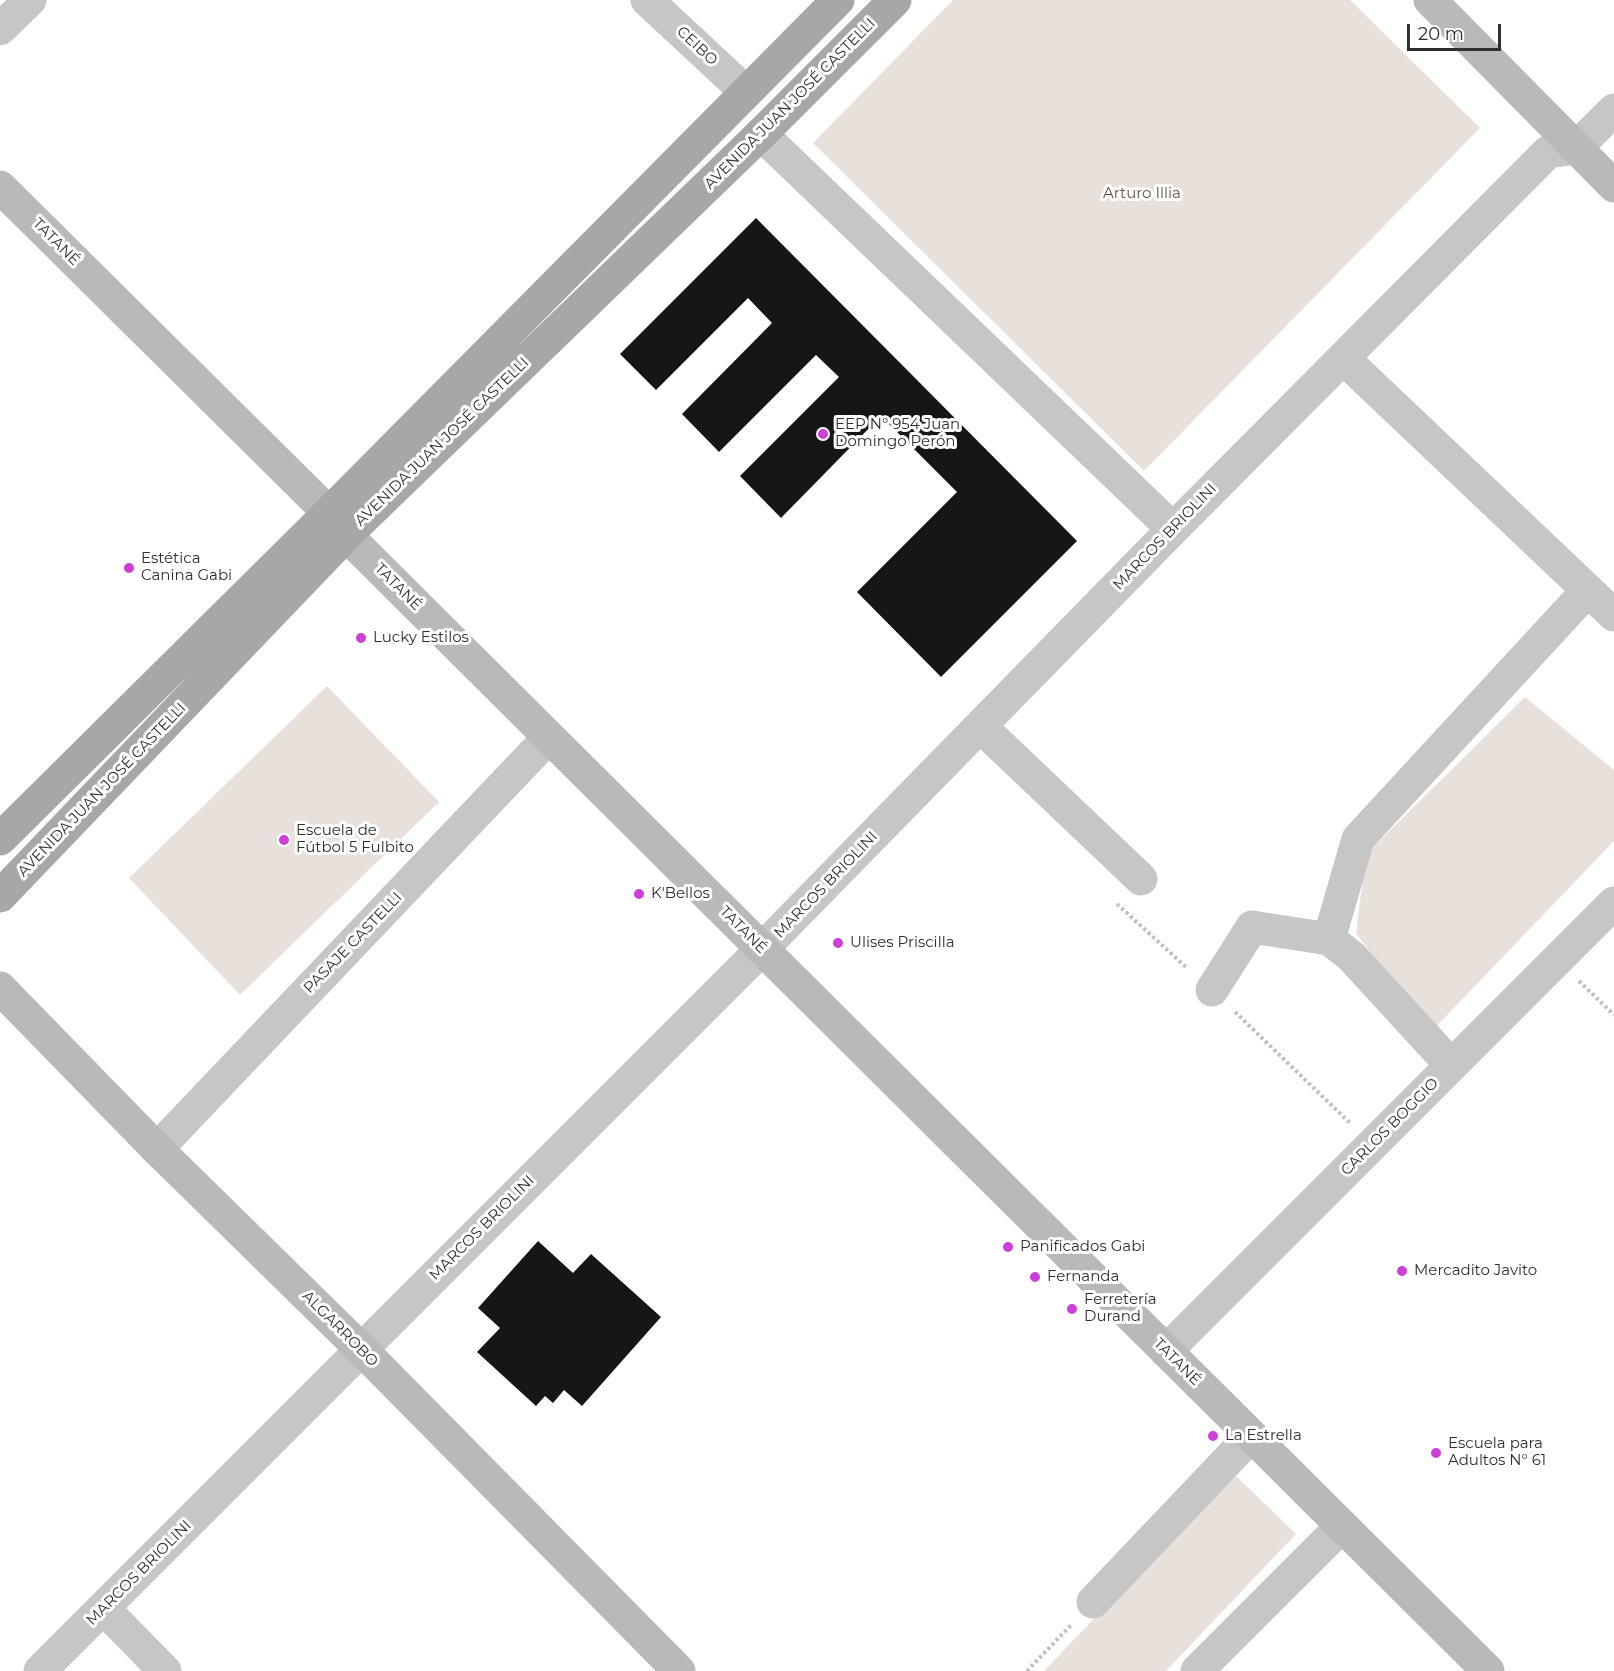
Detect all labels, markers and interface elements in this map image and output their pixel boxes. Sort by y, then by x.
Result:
scale bar [1410,12,1504,50]
street label: AVENIDA JUAN JOSÉ CASTELLI [701,15,879,193]
street label: CEIBO [673,23,721,69]
text: 20 m [1418,23,1464,45]
park label: Arturo Illia [1103,185,1181,203]
street label: TATANÉ [29,215,83,269]
street label: AVENIDA JUAN JOSÉ CASTELLI [351,354,533,530]
place label: EEP N° 954 Juan Domingo Perón [835,416,960,451]
marker: EEP N° 954 Juan Domingo Perón [816,427,830,441]
street label: MARCOS BRIOLINI [1110,480,1220,594]
place label: Estética Canina Gabi [141,550,232,585]
street label: TATANÉ [371,560,425,614]
marker: Estética Canina Gabi [122,561,136,575]
place label: Lucky Estilos [373,629,469,647]
marker: Lucky Estilos [354,631,368,645]
street label: AVENIDA JUAN JOSÉ CASTELLI [14,699,190,881]
place label: Escuela de Fútbol 5 Fulbito [296,822,414,857]
street label: MARCOS BRIOLINI [771,828,881,942]
marker: Escuela de Fútbol 5 Fulbito [277,833,291,847]
place label: K'Bellos [651,885,710,903]
marker: K'Bellos [632,887,646,901]
street label: PASAJE CASTELLI [300,889,406,997]
street label: TATANÉ [716,903,770,957]
place label: Ulises Priscilla [850,934,955,952]
marker: Ulises Priscilla [831,936,845,950]
street label: CARLOS BOGGIO [1337,1074,1443,1180]
street label: MARCOS BRIOLINI [426,1172,538,1284]
place label: Panificados Gabi [1020,1238,1145,1256]
marker: Panificados Gabi [1001,1240,1015,1254]
place label: Mercadito Javito [1414,1262,1537,1280]
marker: Mercadito Javito [1395,1264,1409,1278]
place label: Fernanda [1047,1268,1119,1286]
marker: Fernanda [1028,1270,1042,1284]
street label: ALGARROBO [298,1287,382,1371]
place label: Ferretería Durand [1084,1291,1157,1326]
marker: Ferretería Durand [1065,1302,1079,1316]
street label: TATANÉ [1150,1335,1204,1389]
place label: La Estrella [1225,1427,1302,1445]
marker: La Estrella [1206,1429,1220,1443]
place label: Escuela para Adultos N° 61 [1448,1435,1546,1470]
marker: Escuela para Adultos N° 61 [1429,1446,1443,1460]
street label: MARCOS BRIOLINI [83,1517,195,1629]

